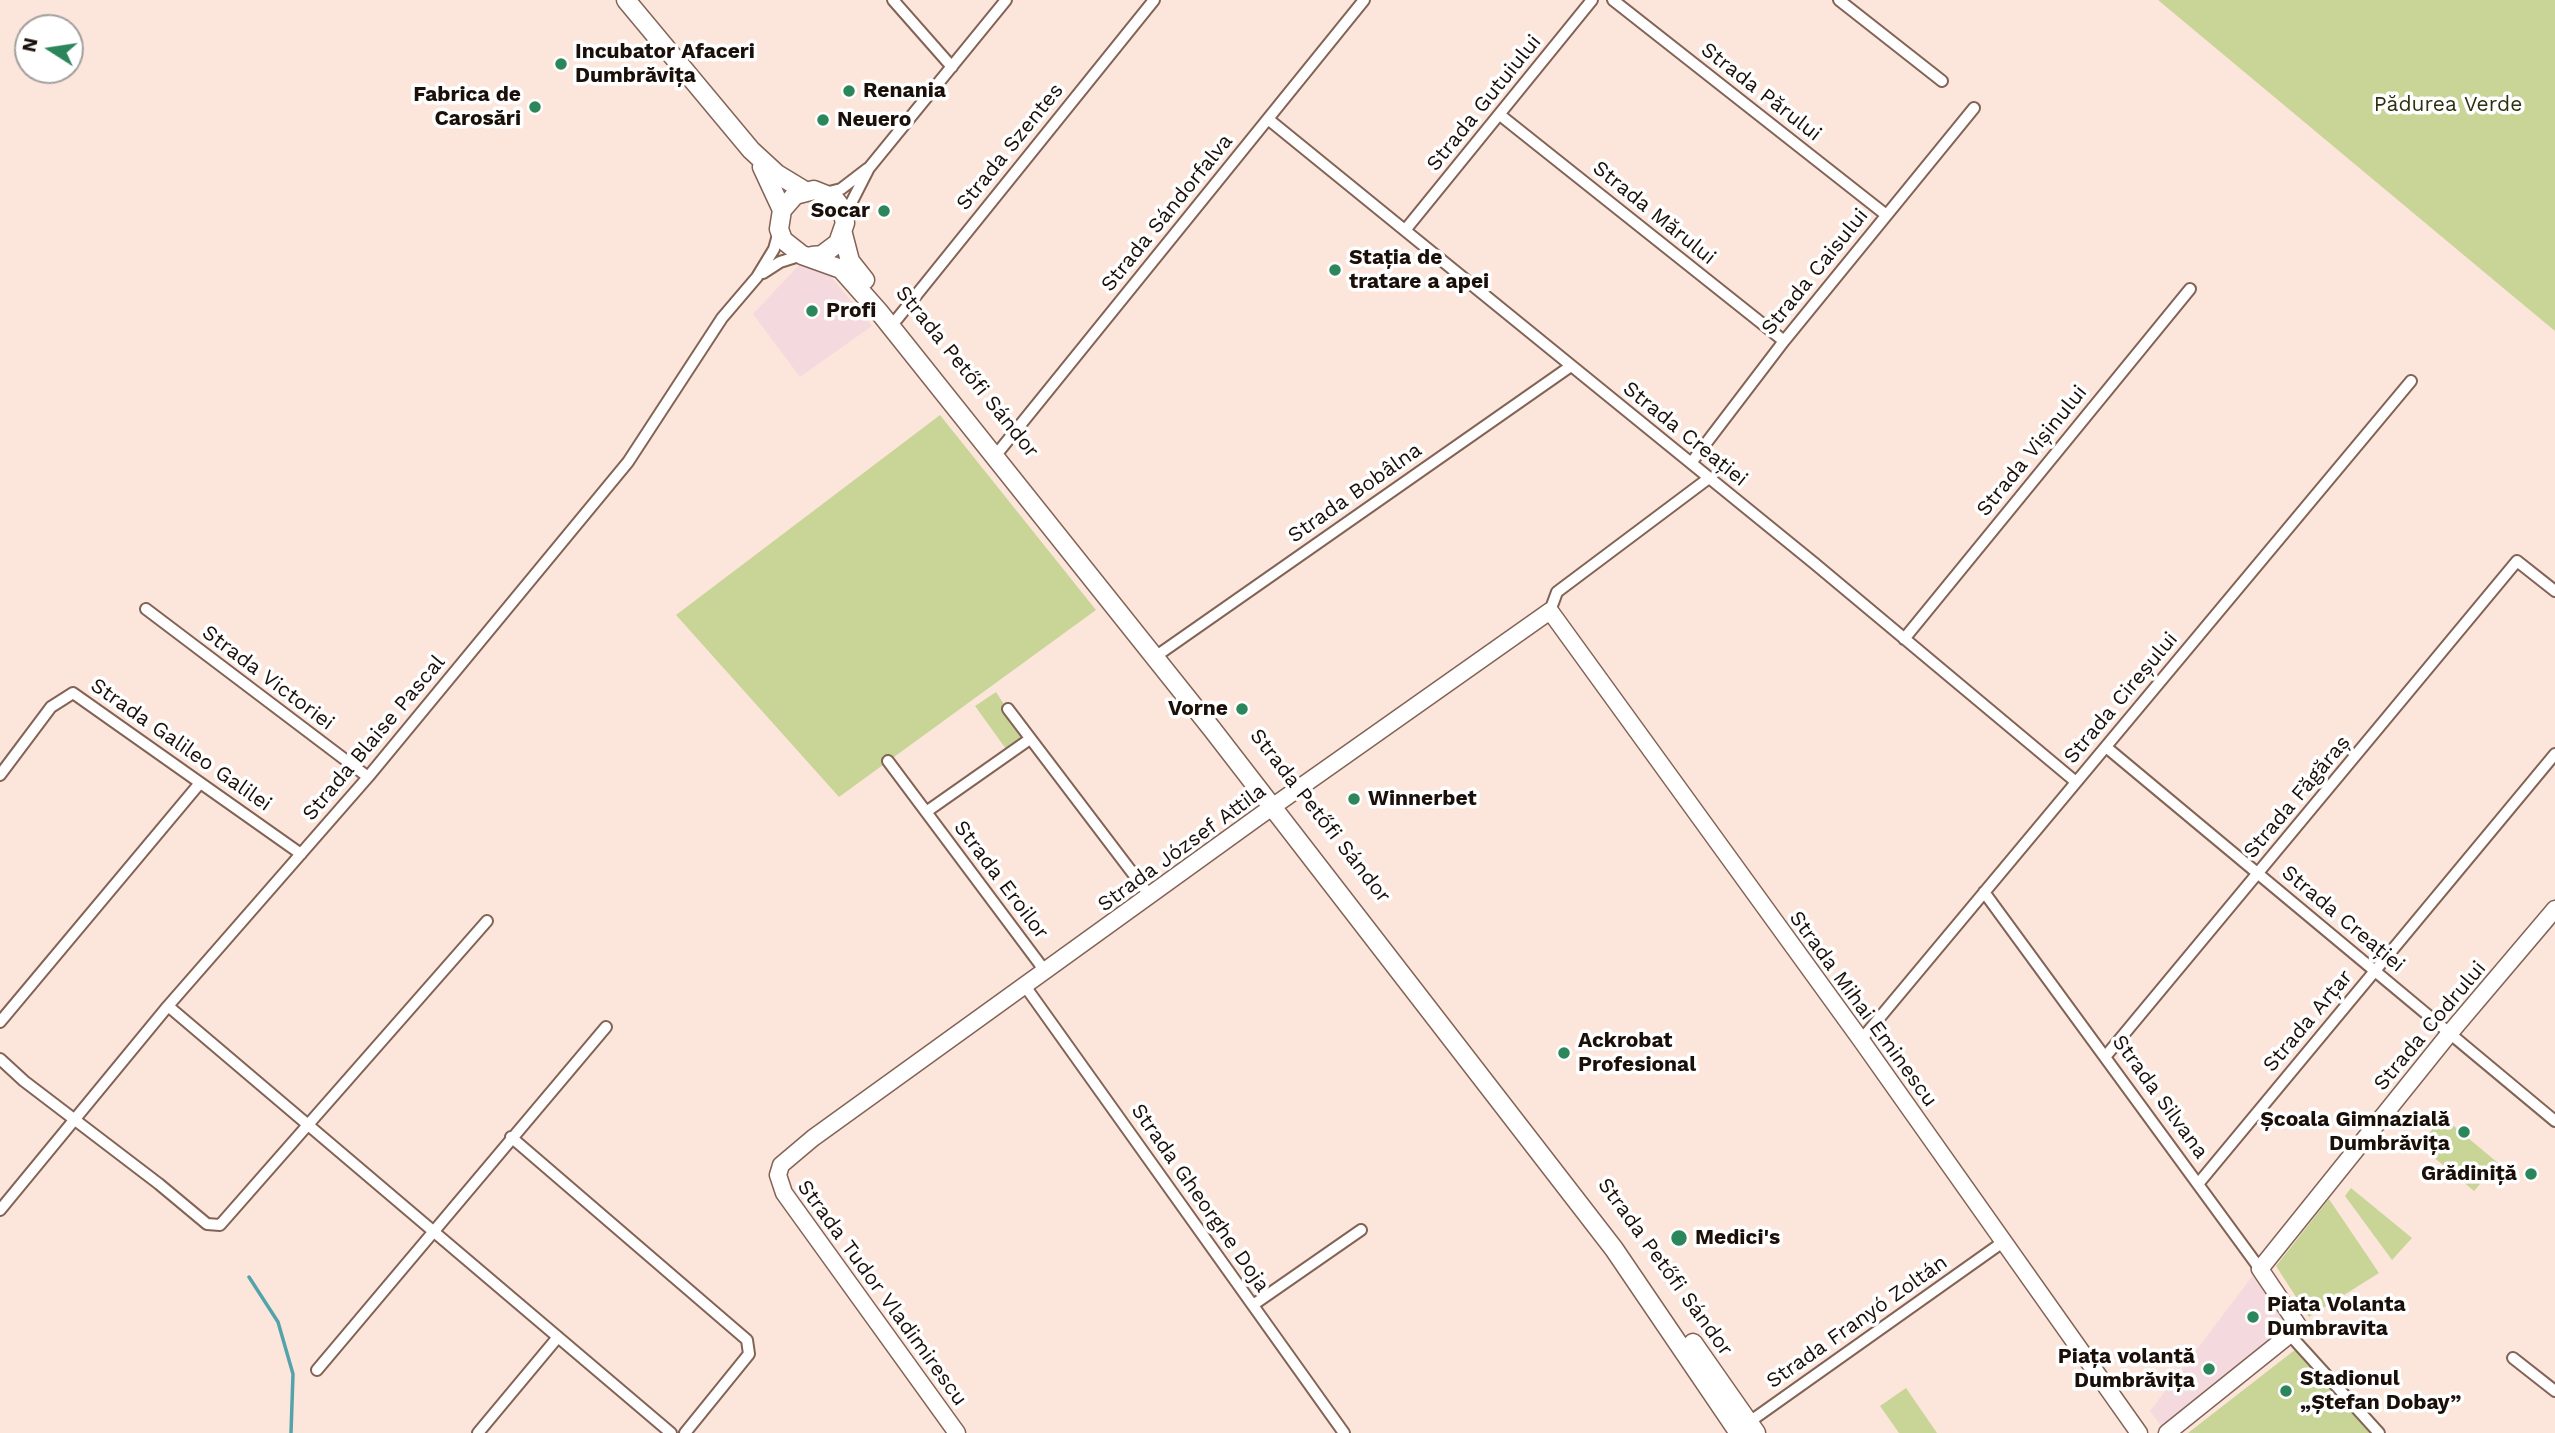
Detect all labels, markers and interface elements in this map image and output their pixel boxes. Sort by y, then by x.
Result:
north arrow [14,14,84,84]
street label: Strada Gutuiului [1421,30,1547,176]
text: N [17,36,43,54]
street label: Strada Părului [1696,37,1826,147]
place label: Incubator Afaceri Dumbrăvița [575,39,755,89]
marker: Incubator Afaceri Dumbrăvița [553,56,569,72]
place label: Renania [863,78,946,104]
street label: Strada Szentes [951,78,1069,216]
place label: Fabrica de Carosări [413,82,521,132]
marker: Renania [841,83,857,99]
park label: Pădurea Verde [2374,92,2522,118]
marker: Fabrica de Carosări [527,99,543,115]
place label: Neuero [837,107,911,133]
marker: Neuero [815,112,831,128]
street label: Strada Sándorfalva [1096,129,1238,297]
street label: Strada Mărului [1587,156,1721,270]
place label: Socar [811,198,870,224]
marker: Socar [876,203,892,219]
street label: Strada Caisului [1756,204,1874,340]
place label: Stația de tratare a apei [1349,245,1489,295]
marker: Stația de tratare a apei [1327,262,1343,278]
street label: Strada Petőfi Sándor [890,281,1044,463]
place label: Profi [826,298,876,324]
marker: Profi [804,303,820,319]
street label: Strada Creației [1618,376,1752,492]
street label: Strada Vișinului [1971,380,2093,522]
street label: Strada Bobâlna [1283,438,1427,548]
street label: Strada Victoriei [197,620,339,736]
street label: Strada Cireșului [2059,627,2183,769]
street label: Strada Blaise Pascal [297,650,451,826]
street label: Strada Galileo Galilei [86,673,276,817]
place label: Vorne [1168,696,1228,722]
marker: Vorne [1234,701,1250,717]
street label: Strada Petőfi Sándor [1244,724,1396,908]
street label: Strada Făgăraș [2238,730,2356,864]
street label: Strada József Attila [1093,779,1271,917]
place label: Winnerbet [1368,786,1477,812]
marker: Winnerbet [1346,791,1362,807]
street label: Strada Eroilor [948,816,1054,944]
street label: Strada Creației [2276,860,2410,978]
street label: Strada Mihai Eminescu [1784,906,1942,1112]
street label: Strada Codrului [2369,956,2491,1096]
street label: Strada Arțar [2258,965,2358,1077]
place label: Ackrobat Profesional [1578,1028,1696,1078]
street label: Strada Silvana [2107,1030,2213,1164]
marker: Ackrobat Profesional [1556,1045,1572,1061]
street label: Strada Gheorghe Doja [1125,1099,1275,1297]
place label: Școala Gimnazială Dumbrăvița [2260,1107,2450,1157]
marker: Școala Gimnazială Dumbrăvița [2456,1124,2472,1140]
place label: Grădiniță [2421,1161,2517,1187]
marker: Grădiniță [2523,1166,2539,1182]
street label: Strada Petőfi Sándor [1592,1173,1738,1361]
street label: Strada Tudor Vladimirescu [792,1175,972,1411]
place label: Medici's [1695,1225,1780,1251]
marker: Medici's [1669,1228,1689,1248]
street label: Strada Franyó Zoltán [1762,1250,1952,1394]
place label: Piata Volanta Dumbravita [2267,1292,2406,1342]
marker: Piata Volanta Dumbravita [2245,1309,2261,1325]
place label: Piața volantă Dumbrăvița [2058,1344,2195,1394]
marker: Piața volantă Dumbrăvița [2201,1361,2217,1377]
place label: Stadionul „Ștefan Dobay” [2300,1366,2461,1416]
marker: Stadionul „Ștefan Dobay” [2278,1383,2294,1399]

